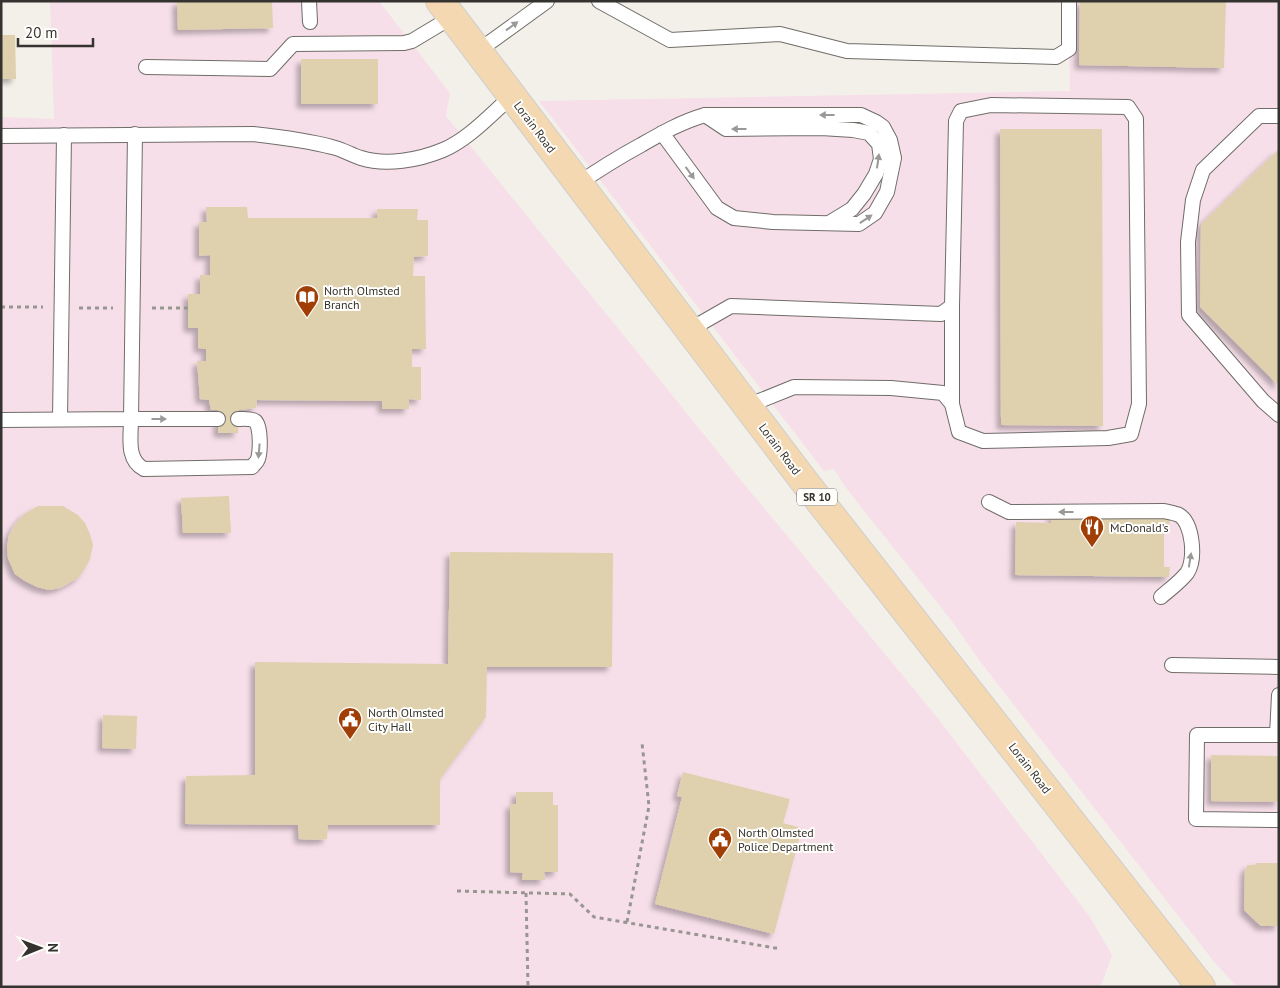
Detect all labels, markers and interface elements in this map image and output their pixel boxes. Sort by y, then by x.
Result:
scale bar [18,15,92,47]
one-way arrow [505,21,519,31]
text: 20 m [25,23,58,42]
street label: Lorain Road [511,98,559,156]
one-way arrow [819,111,835,119]
one-way arrow [731,125,747,133]
one-way arrow [875,153,883,169]
one-way arrow [685,166,695,180]
one-way arrow [859,214,873,224]
place label: North Olmsted Branch [324,283,400,312]
library icon: North Olmsted Branch [294,284,320,318]
one-way arrow [152,415,168,423]
street label: Lorain Road [756,420,804,478]
one-way arrow [254,444,262,460]
road number: SR 10 [797,488,837,506]
one-way arrow [1058,508,1074,516]
restaurant icon: McDonald's [1079,514,1105,548]
place label: McDonald's [1110,520,1169,535]
one-way arrow [1186,552,1194,568]
place label: North Olmsted City Hall [368,705,444,734]
public building icon: North Olmsted City Hall [337,706,363,740]
street label: Lorain Road [1006,740,1054,796]
place label: North Olmsted Police Department [738,825,833,854]
public building icon: North Olmsted Police Department [707,826,733,860]
north arrow [15,923,65,973]
text: N [44,943,62,953]

